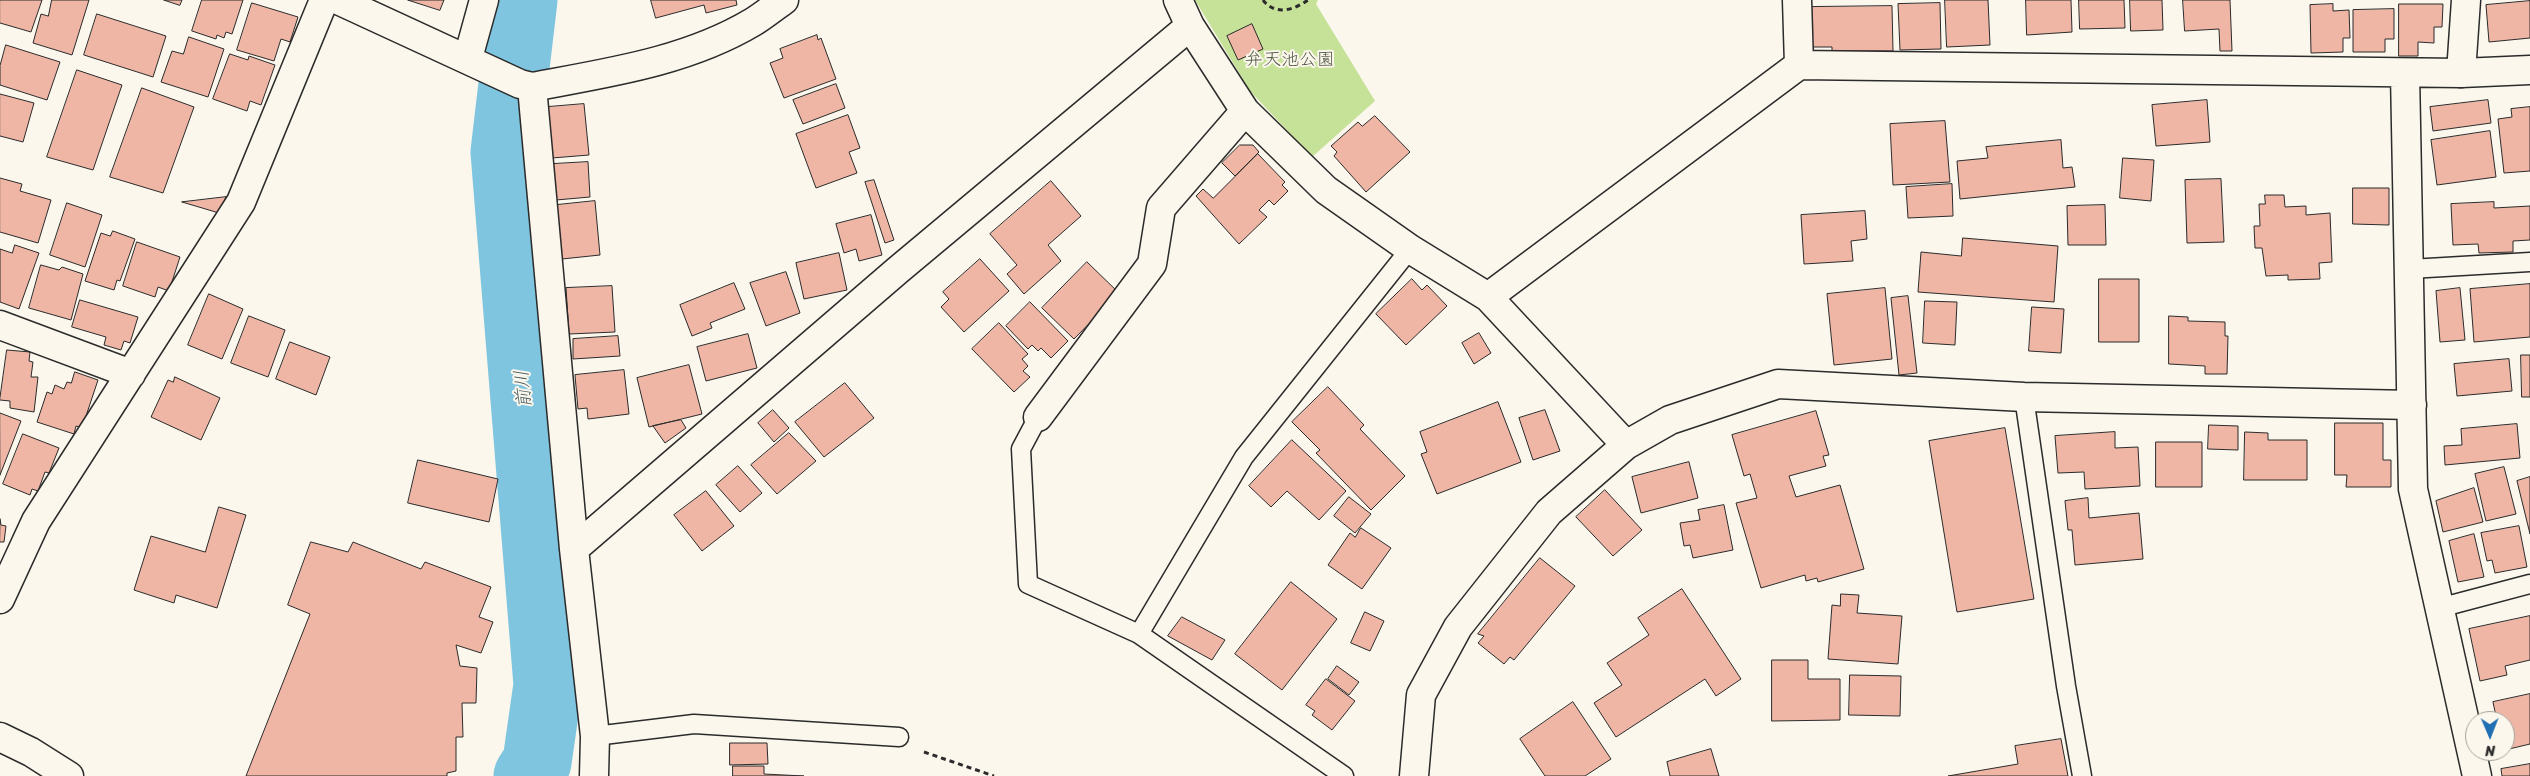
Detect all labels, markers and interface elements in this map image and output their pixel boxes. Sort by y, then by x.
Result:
park label: 弁天池公園 [1245,49,1335,71]
water label: 前川 [511,369,537,409]
north arrow [2465,711,2515,761]
text: N [2485,738,2495,763]

